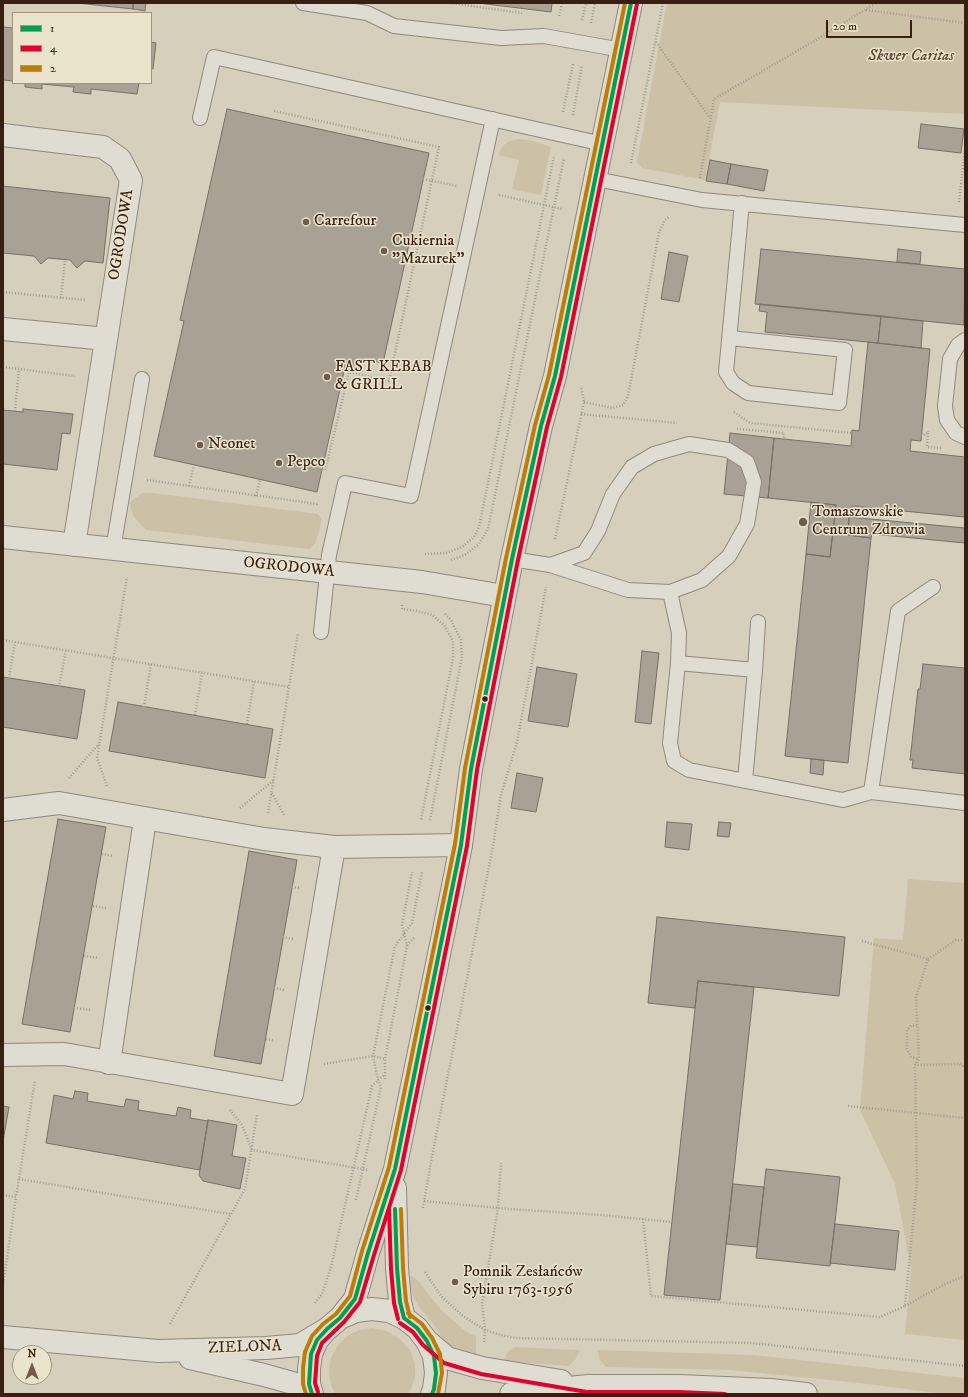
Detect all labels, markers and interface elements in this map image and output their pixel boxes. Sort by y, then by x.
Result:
legend [12,12,152,84]
scale bar [828,12,914,38]
text: 20 m [833,19,857,34]
text: 1 [50,21,54,36]
text: 4 [50,41,57,56]
park label: Skwer Caritas [868,47,954,67]
text: 2 [50,61,56,76]
street label: OGRODOWA [105,188,139,282]
place label: Carrefour [314,212,376,232]
marker: Carrefour [301,217,311,227]
place label: Cukiernia "Mazurek" [392,232,464,270]
marker: Cukiernia "Mazurek" [379,246,389,256]
place label: FAST KEBAB & GRILL [335,358,432,396]
marker: FAST KEBAB & GRILL [322,372,332,382]
place label: Neonet [208,435,255,455]
marker: Neonet [195,440,205,450]
place label: Pepco [287,453,325,473]
marker: Pepco [274,458,284,468]
place label: Tomaszowskie Centrum Zdrowia [812,503,925,541]
marker: Tomaszowskie Centrum Zdrowia [797,516,809,528]
street label: OGRODOWA [242,554,336,582]
unlabelled marker [480,694,490,704]
unlabelled marker [423,1003,433,1013]
place label: Pomnik Zesłańców Sybiru 1763-1956 [463,1263,583,1301]
marker: Pomnik Zesłańców Sybiru 1763-1956 [450,1277,460,1287]
street label: ZIELONA [208,1337,282,1359]
north arrow [12,1345,52,1385]
text: N [27,1347,37,1361]

